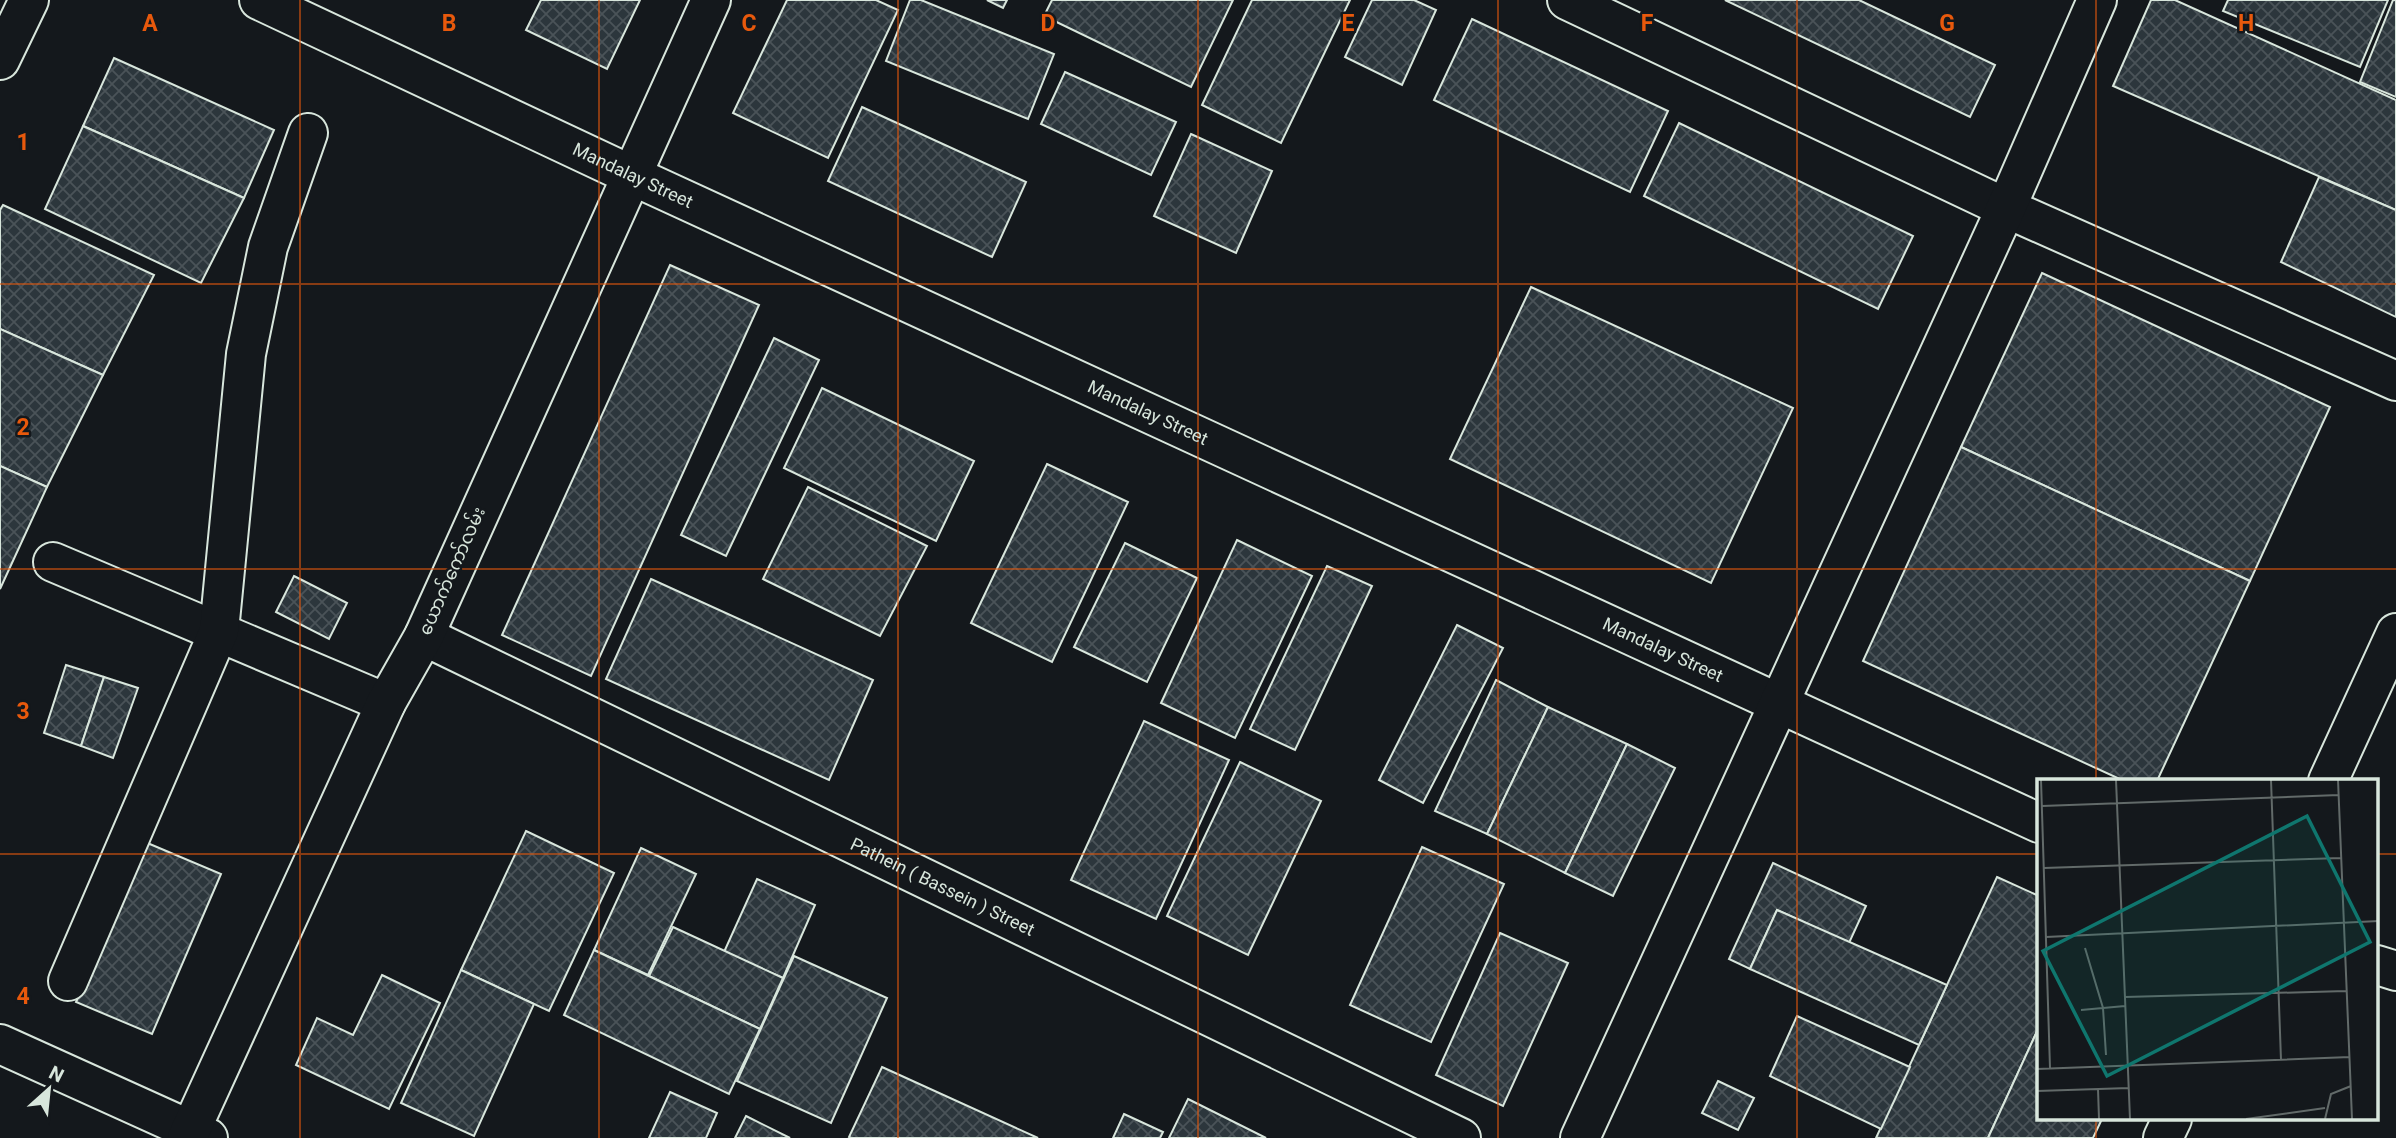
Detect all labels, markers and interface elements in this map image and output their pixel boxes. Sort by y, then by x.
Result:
text: A [142,10,158,37]
text: B [442,10,456,37]
text: C [741,10,757,37]
text: D [1041,10,1055,37]
text: E [1342,10,1355,37]
text: F [1641,10,1654,37]
text: G [1939,10,1955,37]
text: H [2238,10,2254,37]
text: 1 [16,129,30,156]
street label: Mandalay Street [570,138,696,212]
street label: Mandalay Street [1085,376,1212,449]
text: 2 [16,414,30,441]
street label: ယောက်ကော်လမ်း [412,503,489,638]
street label: Mandalay Street [1600,613,1727,686]
text: 3 [16,698,30,725]
inset map [2037,779,2378,1120]
street label: Pathein ( Bassein ) Street [847,833,1038,940]
text: 4 [16,983,30,1010]
north arrow [14,1054,84,1124]
text: N [45,1061,68,1088]

